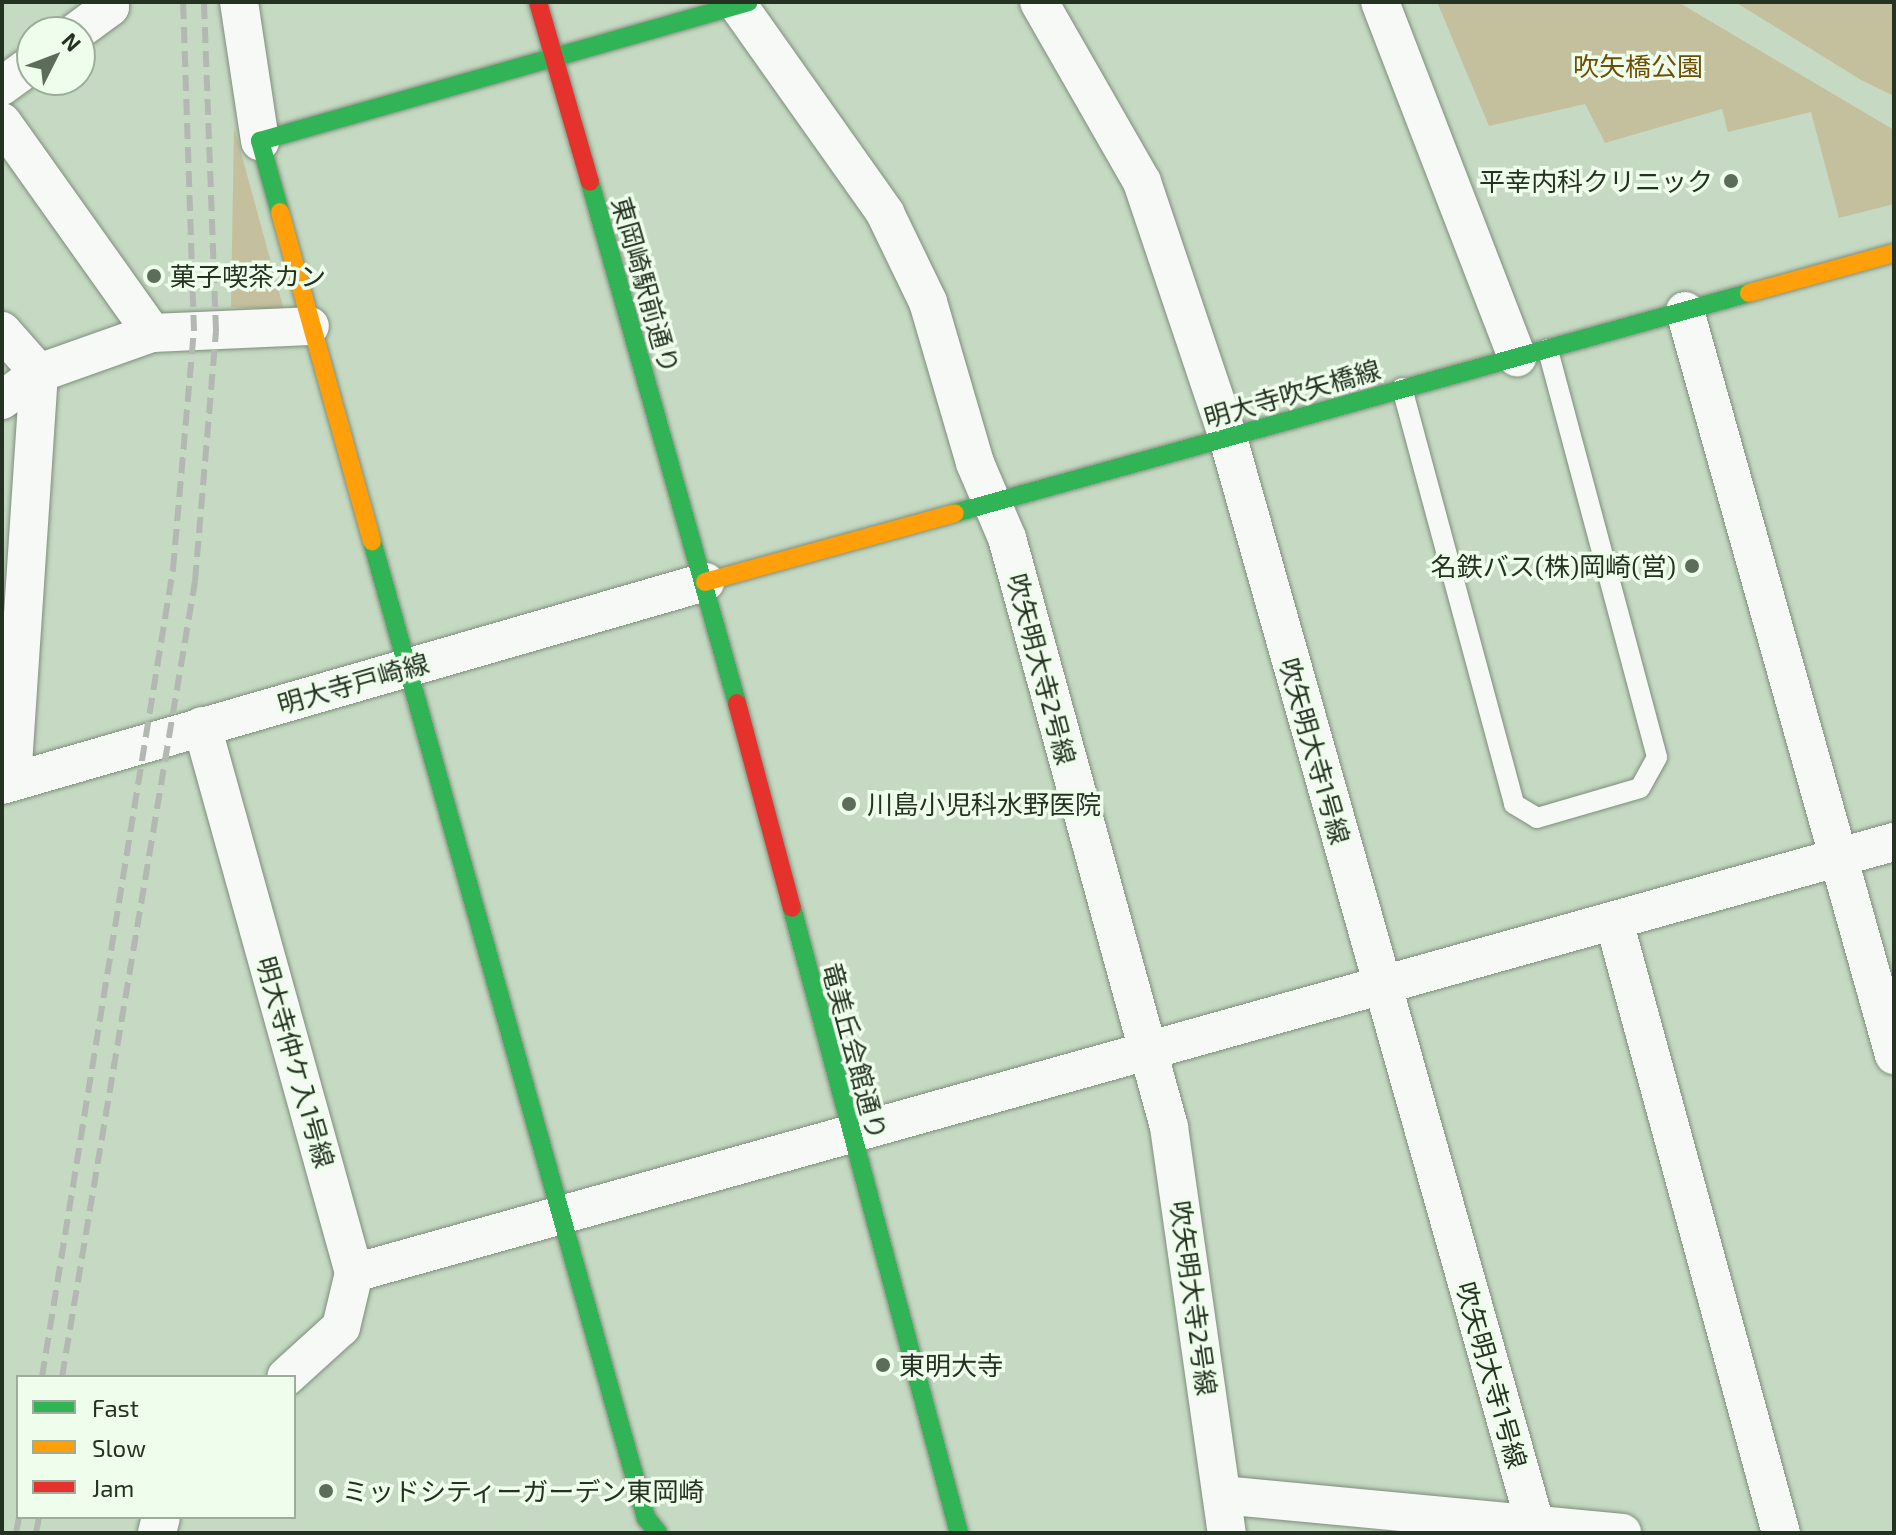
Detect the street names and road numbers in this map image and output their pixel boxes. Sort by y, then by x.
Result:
street label: 東岡崎駅前通り [606,193,686,377]
street label: 明大寺吹矢橋線 [1200,353,1384,433]
street label: 吹矢明大寺2号線 [1001,570,1083,768]
street label: 明大寺戸崎線 [274,647,432,719]
street label: 吹矢明大寺1号線 [1273,654,1357,848]
street label: 明大寺仲ケ入1号線 [251,953,341,1171]
street label: 竜美丘会館通り [816,959,894,1143]
street label: 吹矢明大寺2号線 [1165,1198,1223,1398]
street label: 吹矢明大寺1号線 [1450,1278,1534,1472]

